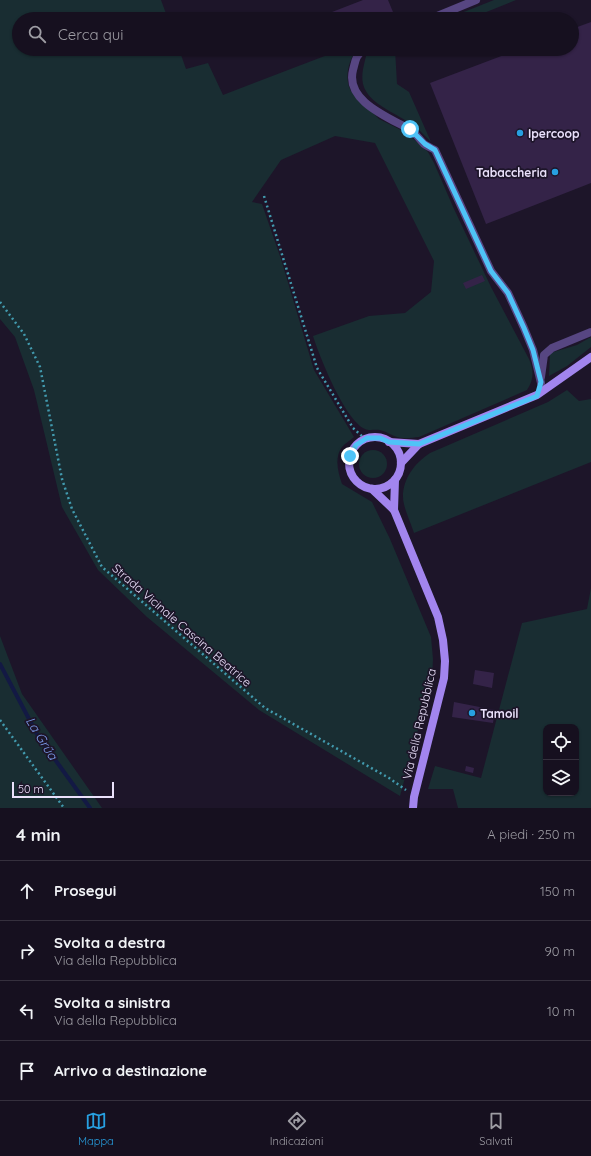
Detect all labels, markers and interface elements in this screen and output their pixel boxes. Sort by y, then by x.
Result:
search box [12,12,579,56]
icon: search [26,23,48,45]
text: Cerca qui [58,25,124,44]
route start [401,120,419,138]
place label: Ipercoop [528,126,580,141]
marker: Ipercoop [515,128,525,138]
place label: Tabaccheria [476,165,547,180]
marker: Tabaccheria [550,167,560,177]
route end [341,447,359,465]
street label: Strada Vicinale Cascina Beatrice [109,560,255,690]
street label: Via della Repubblica [399,667,439,781]
place label: Tamoil [480,706,518,721]
marker: Tamoil [467,708,477,718]
water label: La Grűa [23,714,62,763]
map controls [543,724,579,796]
button: locate [543,724,579,760]
button: layers [543,760,579,796]
scale bar [12,780,114,799]
text: 50 m [18,782,44,796]
text: 4 min [16,824,61,845]
text: A piedi · 250 m [487,826,575,842]
icon: ahead [16,880,38,902]
text: Prosegui [54,881,116,900]
text: 150 m [540,883,575,899]
text: Svolta a destra [54,933,165,952]
icon: right [16,940,38,962]
text: 90 m [545,943,575,959]
text: Via della Repubblica [54,952,177,968]
text: Svolta a sinistra [54,993,170,1012]
icon: left [16,1000,38,1022]
text: 10 m [547,1003,575,1019]
text: Via della Repubblica [54,1012,177,1028]
icon: arrive [16,1060,38,1082]
text: Arrivo a destinazione [54,1061,207,1080]
tab: Mappa [78,1110,114,1148]
tab: Indicazioni [270,1110,323,1148]
tab: Salvati [479,1110,513,1148]

